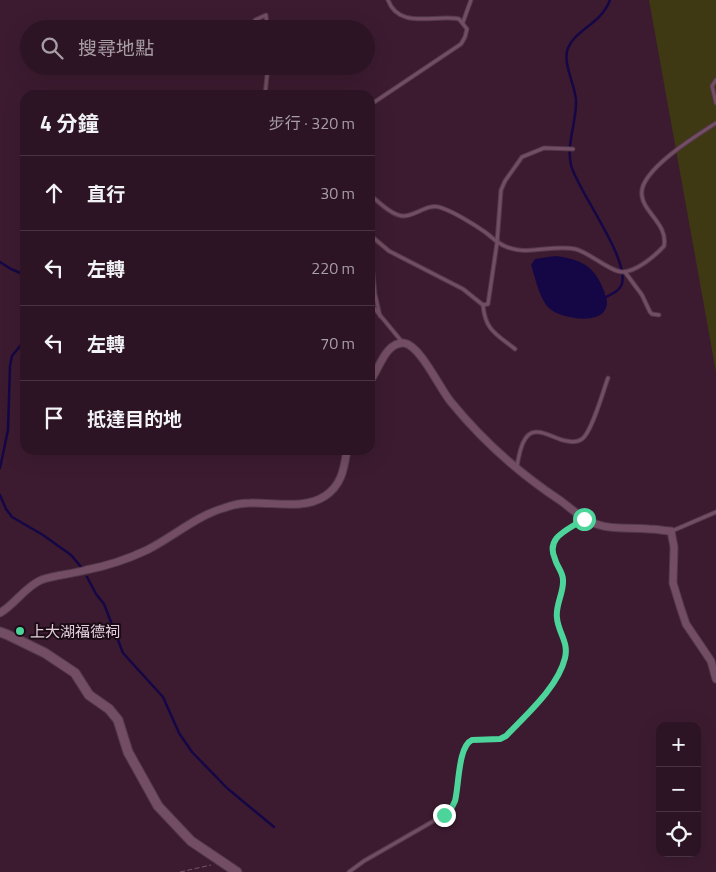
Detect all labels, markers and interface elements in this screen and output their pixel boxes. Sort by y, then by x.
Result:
search box [20,20,375,75]
text: 搜尋地點 [78,33,154,62]
icon: search [38,34,66,62]
text: 4 分鐘 [40,107,98,139]
text: 步行 · 320 m [269,111,355,135]
icon: ahead [40,179,68,207]
text: 直行 [87,179,125,208]
text: 30 m [320,181,355,205]
icon: left [40,254,68,282]
text: 左轉 [87,254,125,283]
text: 220 m [311,256,355,280]
icon: left [40,329,68,357]
text: 左轉 [87,329,125,358]
text: 70 m [320,331,355,355]
icon: arrive [40,404,68,432]
text: 抵達目的地 [87,404,182,433]
route start [573,508,596,531]
place label: 上大湖福德祠 [30,620,120,643]
marker: 上大湖福德祠 [14,625,26,637]
map controls [656,722,701,857]
button: + [656,722,701,767]
button: − [656,767,701,812]
route end [433,804,456,827]
button: locate [656,812,701,857]

